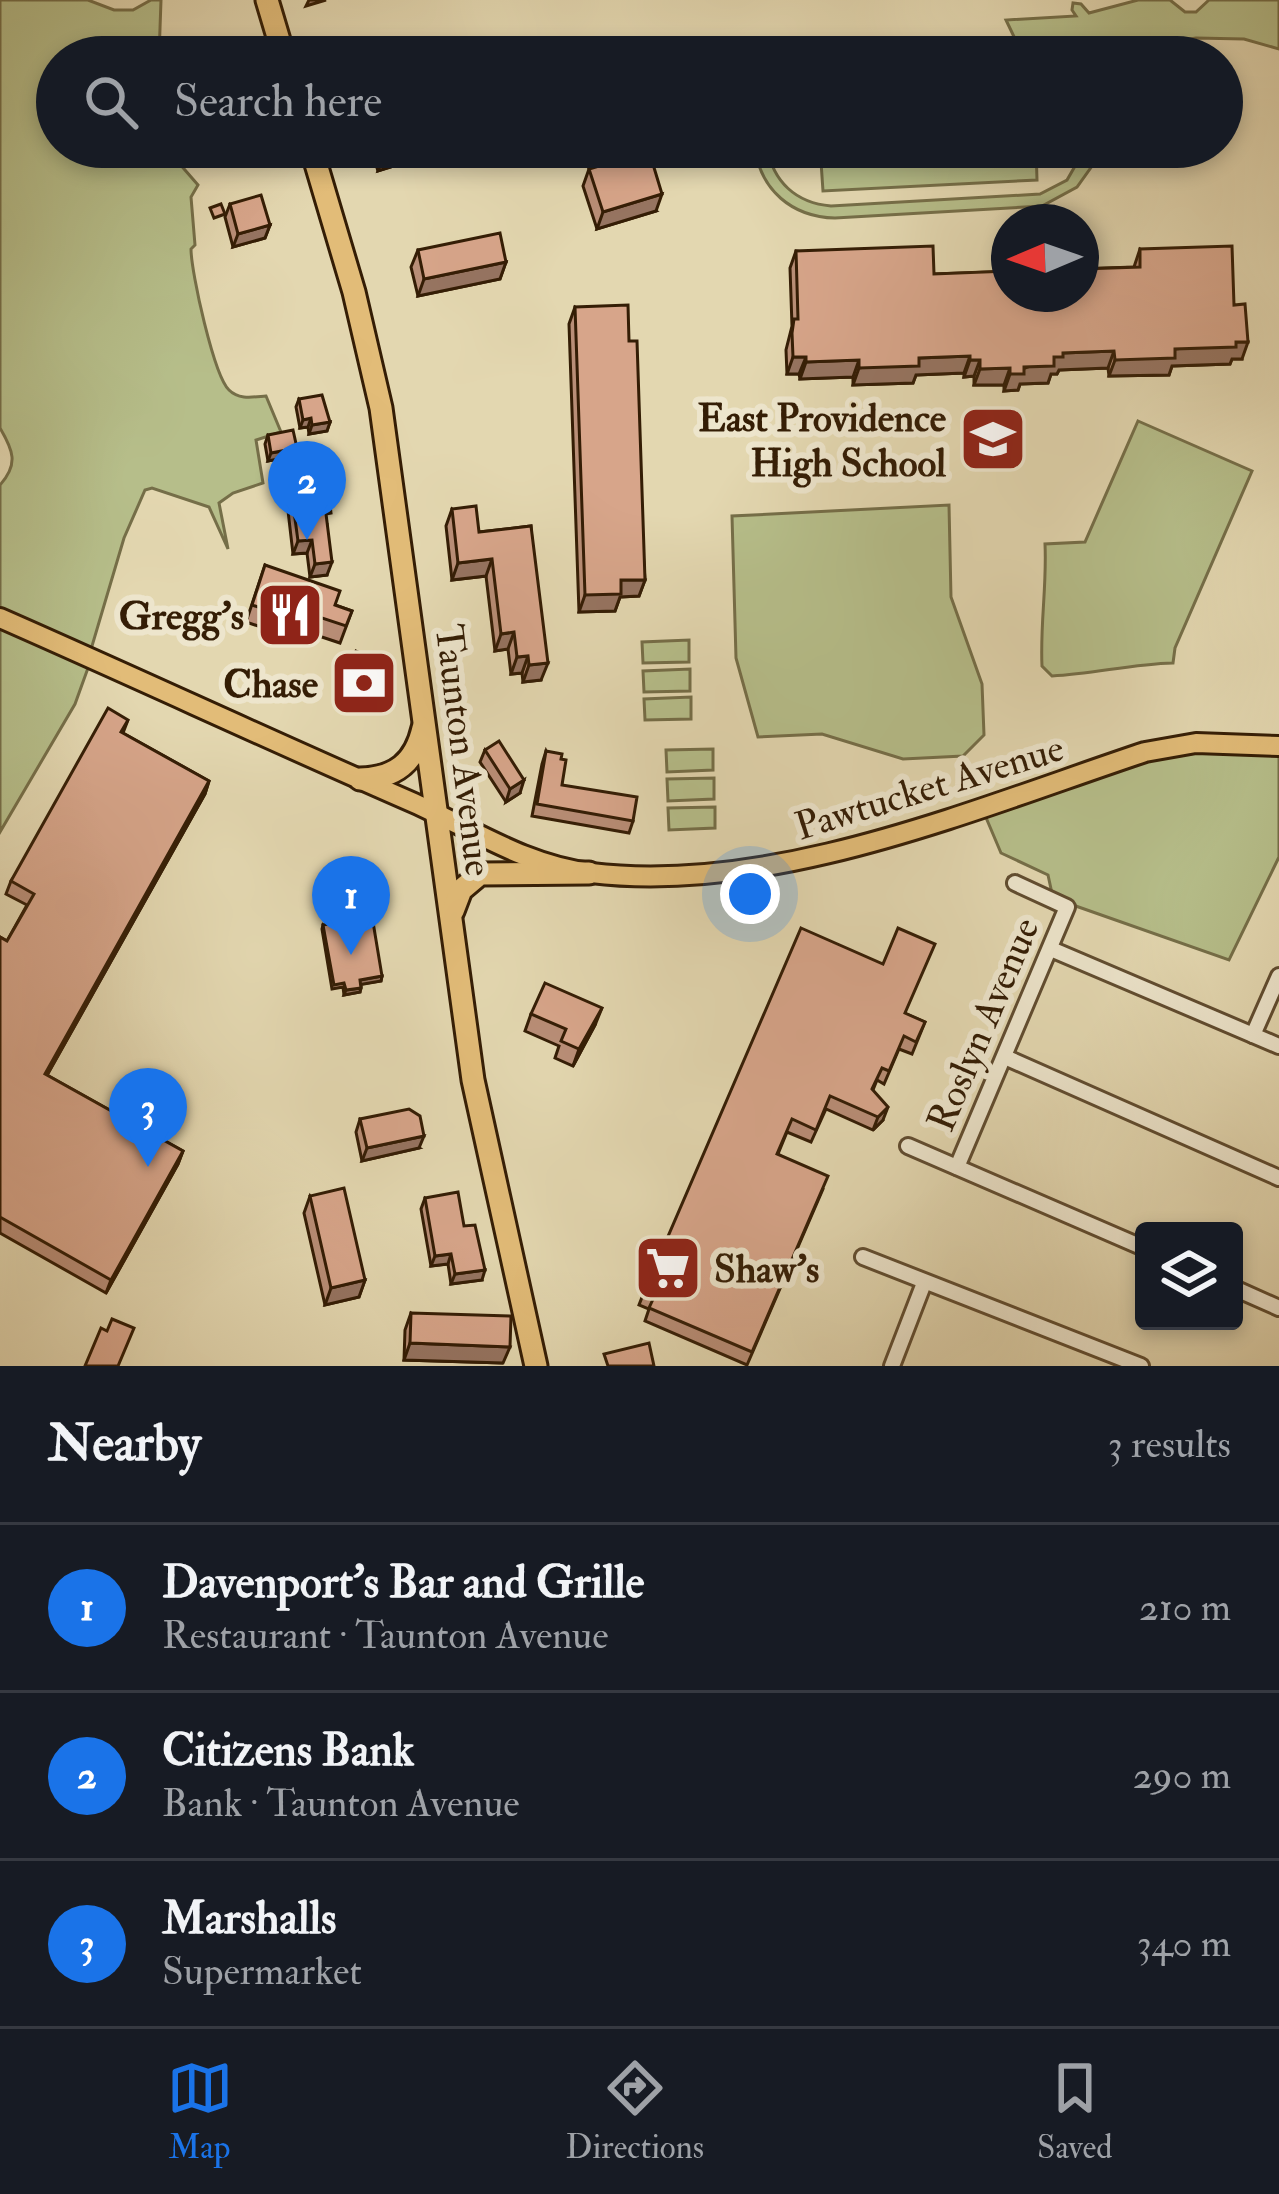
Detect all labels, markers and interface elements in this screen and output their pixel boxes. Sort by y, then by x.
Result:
search box [36,36,1243,168]
icon: search [78,69,144,135]
text: Search here [174,74,382,130]
north arrow [991,204,1099,312]
place label: East Providence High School [698,394,947,488]
school or university icon: East Providence High School [958,404,1028,474]
pin: 2 [268,441,346,540]
restaurant icon: Gregg's [255,580,325,650]
place label: Gregg's [119,592,244,641]
street label: Taunton Avenue [424,622,503,879]
bank icon: Chase [329,648,399,718]
place label: Chase [223,660,319,709]
street label: Pawtucket Avenue [789,723,1070,852]
pin: 1 [312,856,390,955]
your location [720,864,780,924]
street label: Roslyn Avenue [916,910,1050,1139]
pin: 3 [109,1068,187,1167]
map controls [1135,1222,1243,1330]
button: layers [1135,1222,1243,1330]
supermarket icon: Shaw's [633,1233,703,1303]
place label: Shaw's [714,1245,819,1294]
text: Nearby [48,1412,201,1476]
text: 3 results [1108,1420,1231,1469]
text: Davenport's Bar and Grille [162,1555,644,1611]
text: 1 [80,1583,94,1632]
text: 210 m [1139,1583,1231,1632]
text: Restaurant · Taunton Avenue [162,1611,609,1660]
text: Citizens Bank [162,1723,414,1779]
text: 2 [77,1751,97,1800]
text: 290 m [1133,1751,1231,1800]
text: Bank · Taunton Avenue [162,1779,520,1828]
text: Marshalls [162,1891,336,1947]
text: 3 [80,1919,94,1968]
text: 340 m [1137,1919,1231,1968]
text: Supermarket [162,1947,362,1996]
tab: Map [167,2055,233,2168]
tab: Directions [566,2055,704,2168]
tab: Saved [1037,2055,1112,2168]

